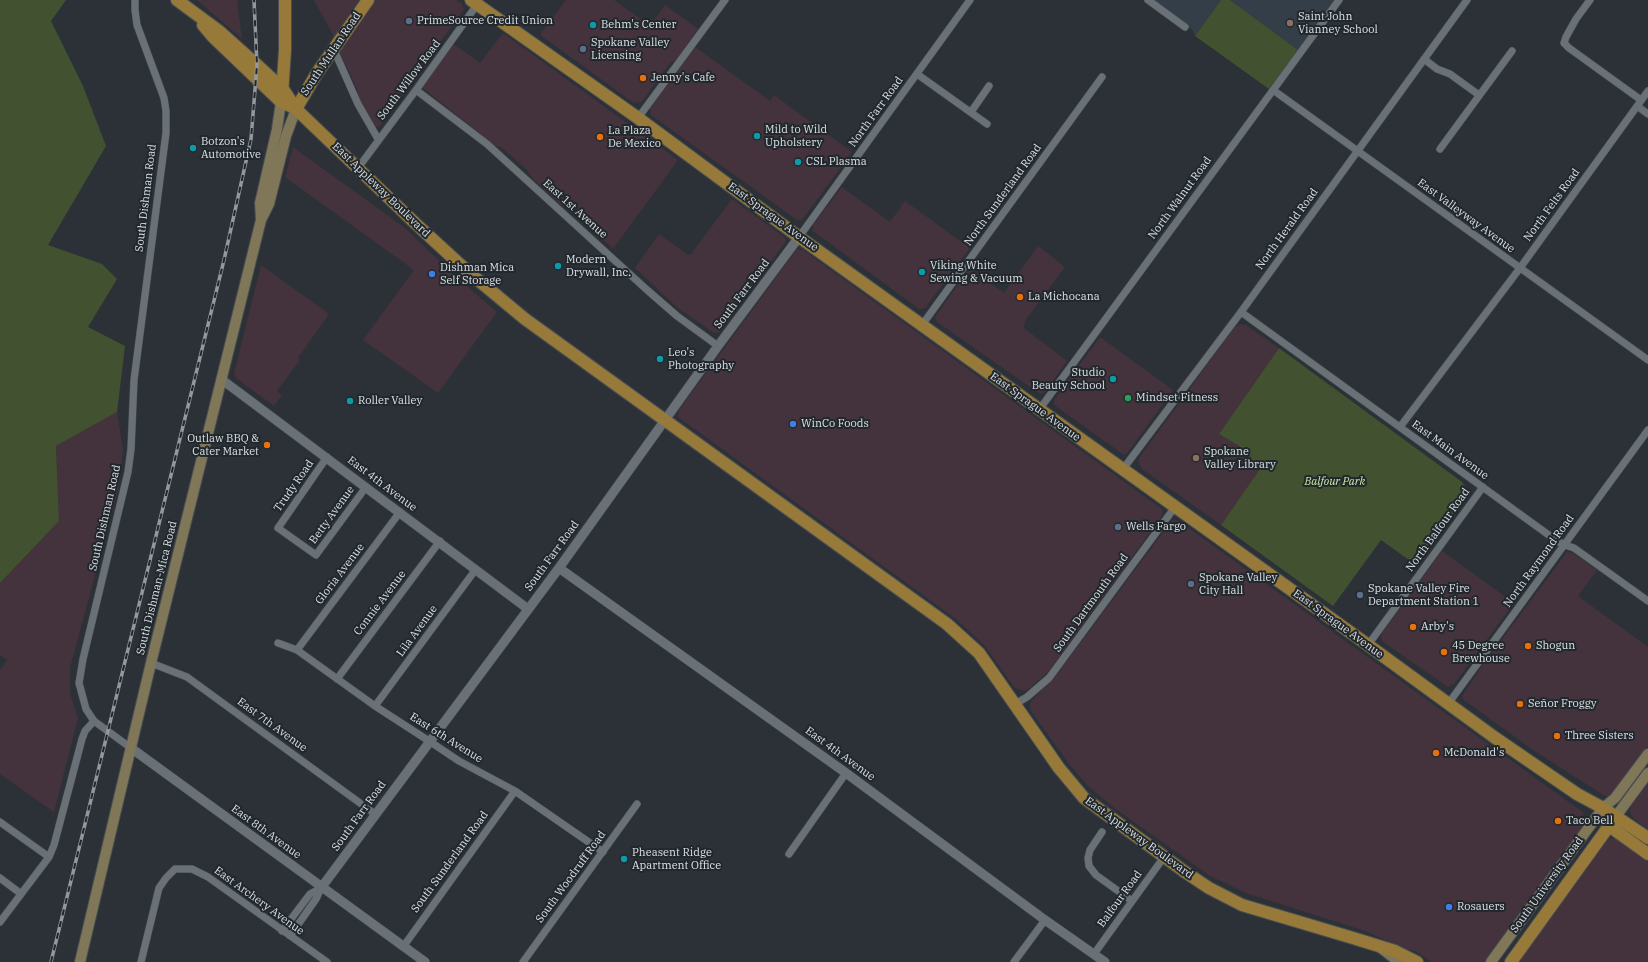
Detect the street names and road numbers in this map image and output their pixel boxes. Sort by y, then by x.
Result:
street label: South Mullan Road [298,10,364,98]
street label: South Willow Road [375,37,443,123]
street label: North Farr Road [846,74,906,150]
street label: East Appleway Boulevard [329,140,433,240]
street label: North Sunderland Road [962,142,1044,248]
street label: South Dishman Road [133,143,159,253]
street label: North Walnut Road [1146,154,1214,242]
street label: North Felts Road [1521,166,1583,244]
street label: East Valleyway Avenue [1415,176,1517,256]
street label: East 1st Avenue [540,177,610,241]
street label: East Sprague Avenue [725,180,821,254]
street label: North Herald Road [1253,186,1321,272]
street label: South Farr Road [712,257,772,331]
street label: East Sprague Avenue [987,370,1083,444]
street label: East Main Avenue [1409,418,1491,482]
street label: East 4th Avenue [345,454,419,514]
street label: Trudy Road [271,458,317,514]
street label: South Dishman Road [86,464,124,572]
street label: Betty Avenue [307,484,357,546]
street label: North Balfour Road [1403,486,1473,574]
street label: North Raymond Road [1501,512,1577,610]
street label: South Farr Road [522,518,582,594]
street label: South Dishman-Mica Road [134,520,180,656]
street label: Gloria Avenue [313,541,367,607]
street label: South Dartmouth Road [1051,551,1131,655]
street label: Connie Avenue [351,568,409,638]
street label: East Sprague Avenue [1290,587,1386,661]
street label: Lila Avenue [394,603,440,659]
street label: East 7th Avenue [234,695,310,755]
street label: East 6th Avenue [407,710,485,766]
street label: East 4th Avenue [802,724,878,784]
street label: South Farr Road [329,778,389,854]
street label: East Appleway Boulevard [1082,794,1196,882]
street label: East 8th Avenue [228,802,304,862]
street label: South Sunderland Road [409,809,491,915]
street label: South Woodruff Road [533,828,609,926]
street label: South University Road [1508,834,1586,936]
street label: East Archery Avenue [211,864,307,938]
street label: Balfour Road [1095,868,1145,930]

